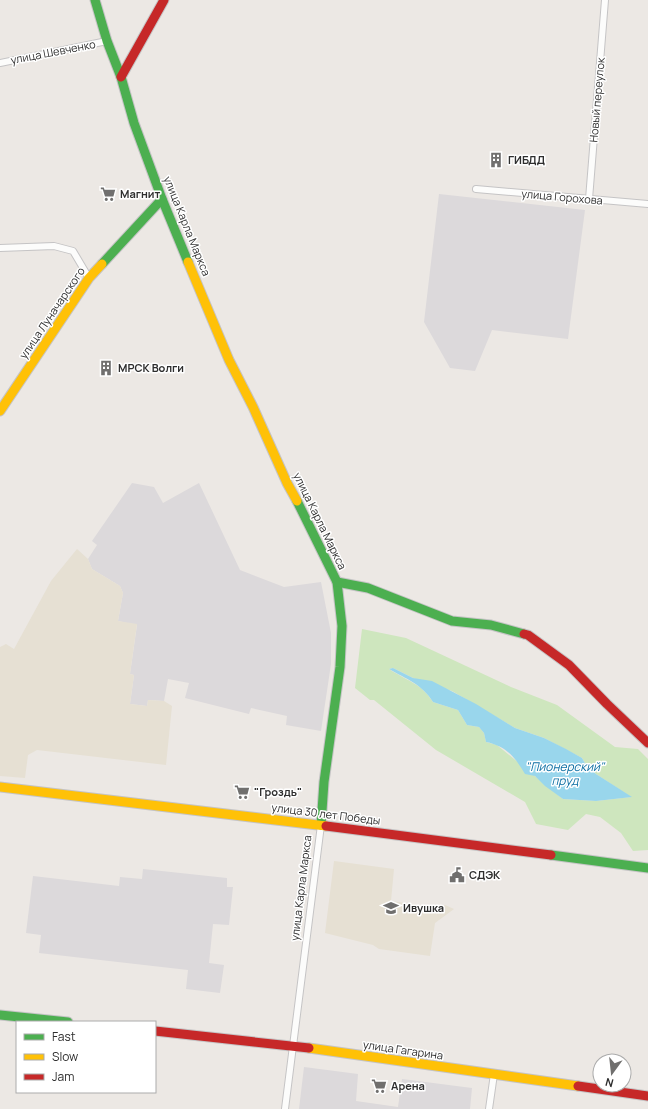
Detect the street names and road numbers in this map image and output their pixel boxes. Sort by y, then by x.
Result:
street label: улица Шевченко [9,36,97,67]
street label: Новый переулок [585,56,608,143]
street label: улица Карла Маркса [161,174,214,278]
street label: улица Горохова [521,185,603,208]
street label: улица Луначарского [15,264,88,361]
street label: улица Карла Маркса [290,470,351,572]
street label: улица 30 лет Победы [271,799,381,828]
street label: улица Карла Маркса [287,834,314,942]
street label: улица Гагарина [362,1036,444,1063]

